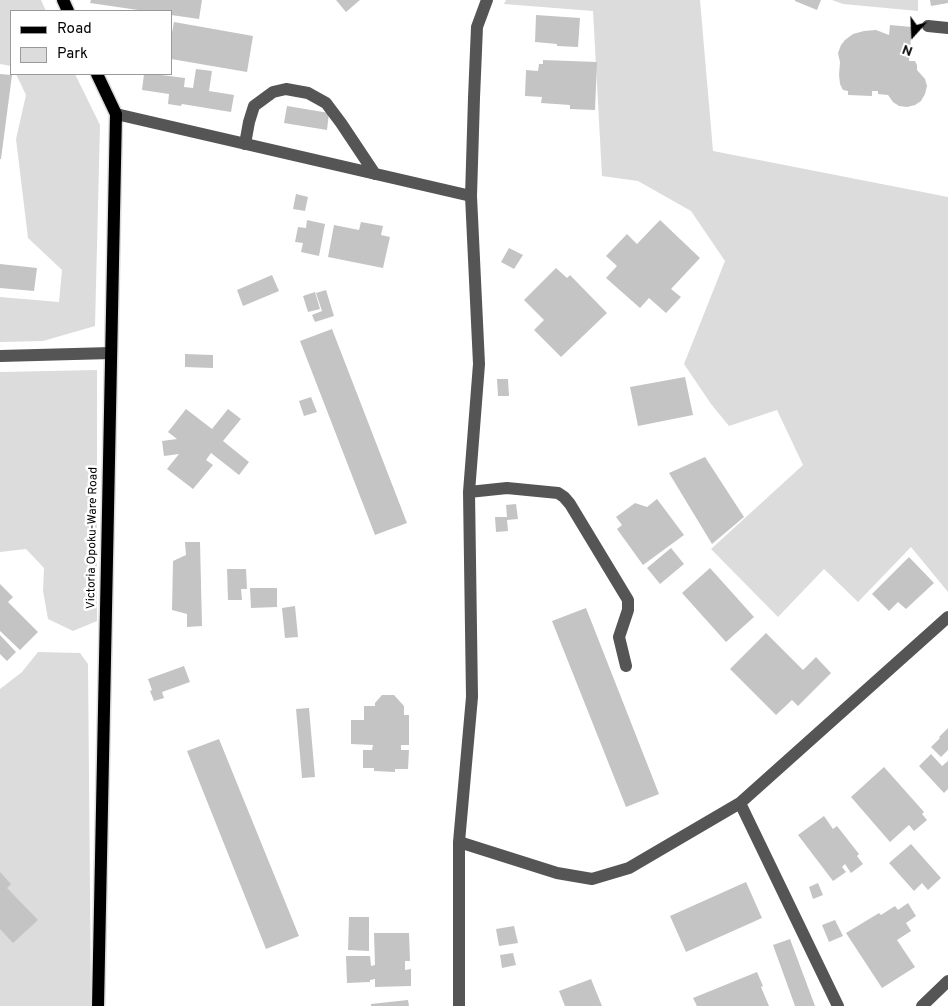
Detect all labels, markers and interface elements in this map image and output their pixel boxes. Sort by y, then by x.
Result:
legend [10,10,172,75]
north arrow [888,10,938,60]
text: Road [57,20,92,39]
text: N [900,40,915,59]
text: Park [57,45,88,64]
street label: Victoria Opoku-Ware Road [85,467,101,609]

